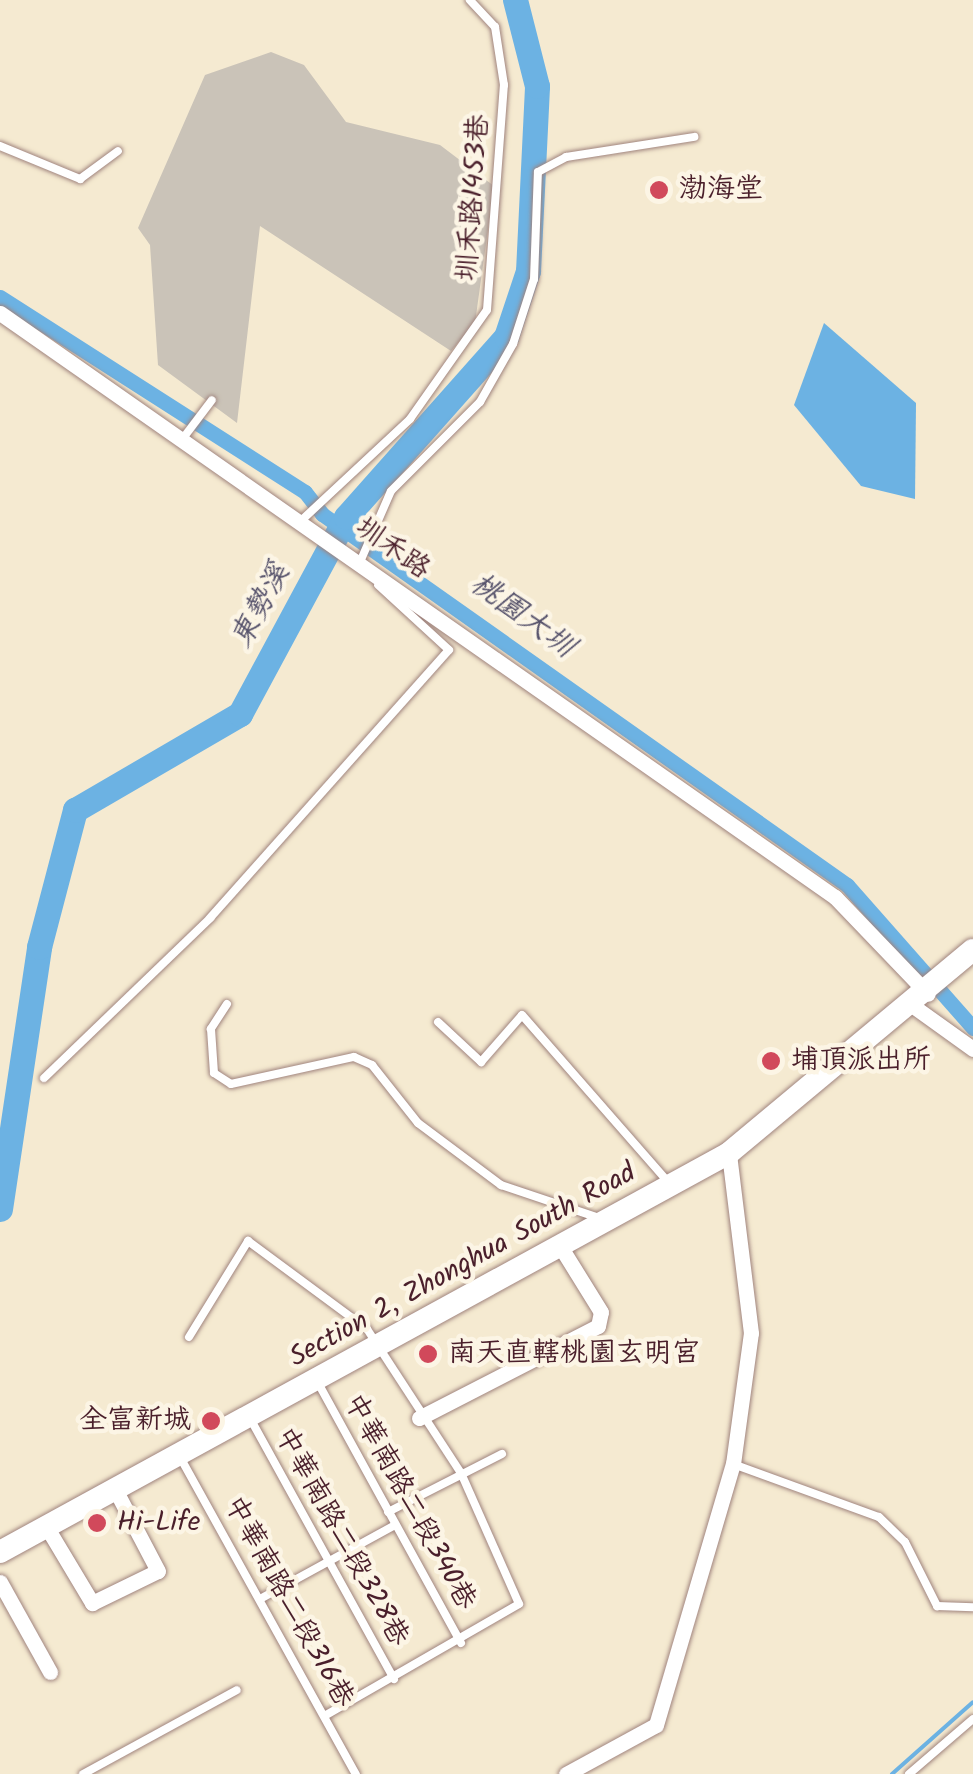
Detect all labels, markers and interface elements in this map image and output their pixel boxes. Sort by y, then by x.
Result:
street label: 圳禾路1453巷 [451,113,497,283]
place label: 渤海堂 [679,173,763,207]
marker: 渤海堂 [648,179,670,201]
street label: 圳禾路 [348,511,436,587]
water label: 東勢溪 [224,558,298,654]
water label: 桃園大圳 [463,566,581,666]
place label: 埔頂派出所 [791,1044,931,1078]
marker: 埔頂派出所 [760,1050,782,1072]
street label: Section 2, Zhonghua South Road [284,1157,642,1375]
place label: 南天直轄桃園玄明宮 [448,1337,700,1371]
marker: 南天直轄桃園玄明宮 [417,1343,439,1365]
street label: 中華南路二段340巷 [336,1388,482,1616]
place label: 全富新城 [79,1404,191,1438]
marker: 全富新城 [200,1410,222,1432]
street label: 中華南路二段328巷 [267,1422,415,1652]
street label: 中華南路二段316巷 [216,1490,360,1714]
place label: Hi-Life [117,1506,200,1540]
marker: Hi-Life [86,1512,108,1534]

